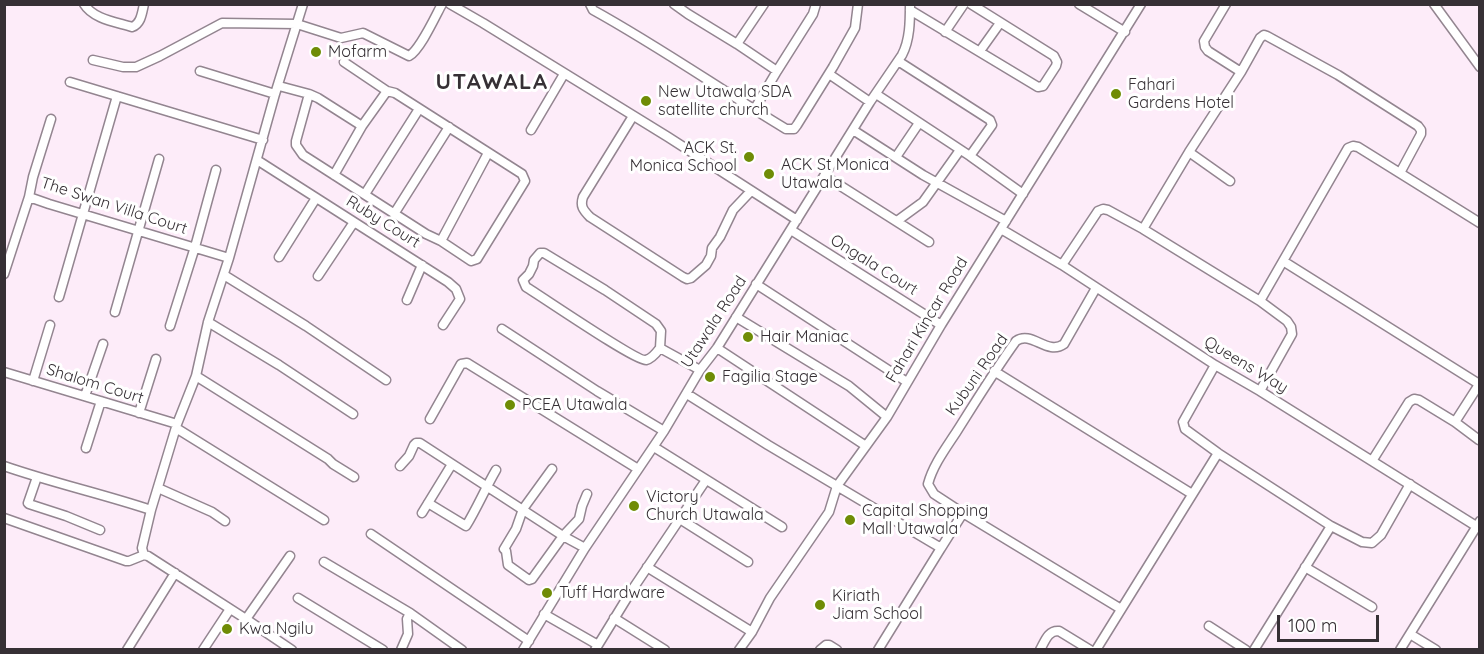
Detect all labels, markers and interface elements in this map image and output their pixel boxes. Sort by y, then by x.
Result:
place label: Mofarm [328,42,387,62]
marker: Mofarm [309,45,323,59]
district label: UTAWALA [436,69,548,95]
place label: Fahari Gardens Hotel [1128,75,1234,113]
place label: New Utawala SDA satellite church [658,82,792,120]
marker: Fahari Gardens Hotel [1109,87,1123,101]
marker: New Utawala SDA satellite church [639,94,653,108]
place label: ACK St. Monica School [630,138,737,176]
marker: ACK St. Monica School [742,150,756,164]
place label: ACK St Monica Utawala [781,155,889,193]
marker: ACK St Monica Utawala [762,167,776,181]
street label: The Swan Villa Court [38,173,190,239]
street label: Ruby Court [342,192,424,252]
street label: Ongala Court [827,230,921,300]
street label: Fahari Kincar Road [882,254,972,386]
street label: Utawala Road [677,272,751,372]
place label: Hair Maniac [760,327,849,347]
marker: Hair Maniac [741,330,755,344]
street label: Kubuni Road [942,330,1012,420]
street label: Queens Way [1200,332,1292,398]
street label: Shalom Court [44,360,146,408]
place label: Fagilia Stage [722,367,818,387]
marker: Fagilia Stage [703,370,717,384]
place label: PCEA Utawala [522,395,627,415]
marker: PCEA Utawala [503,398,517,412]
place label: Victory Church Utawala [646,487,764,525]
marker: Victory Church Utawala [627,499,641,513]
place label: Capital Shopping Mall Utawala [862,501,988,539]
marker: Capital Shopping Mall Utawala [843,513,857,527]
place label: Tuff Hardware [559,583,665,603]
marker: Tuff Hardware [540,586,554,600]
place label: Kiriath Jiam School [832,586,923,624]
marker: Kiriath Jiam School [813,598,827,612]
scale bar [1280,603,1382,641]
text: 100 m [1288,614,1337,637]
place label: Kwa Ngilu [239,619,313,639]
marker: Kwa Ngilu [220,622,234,636]

